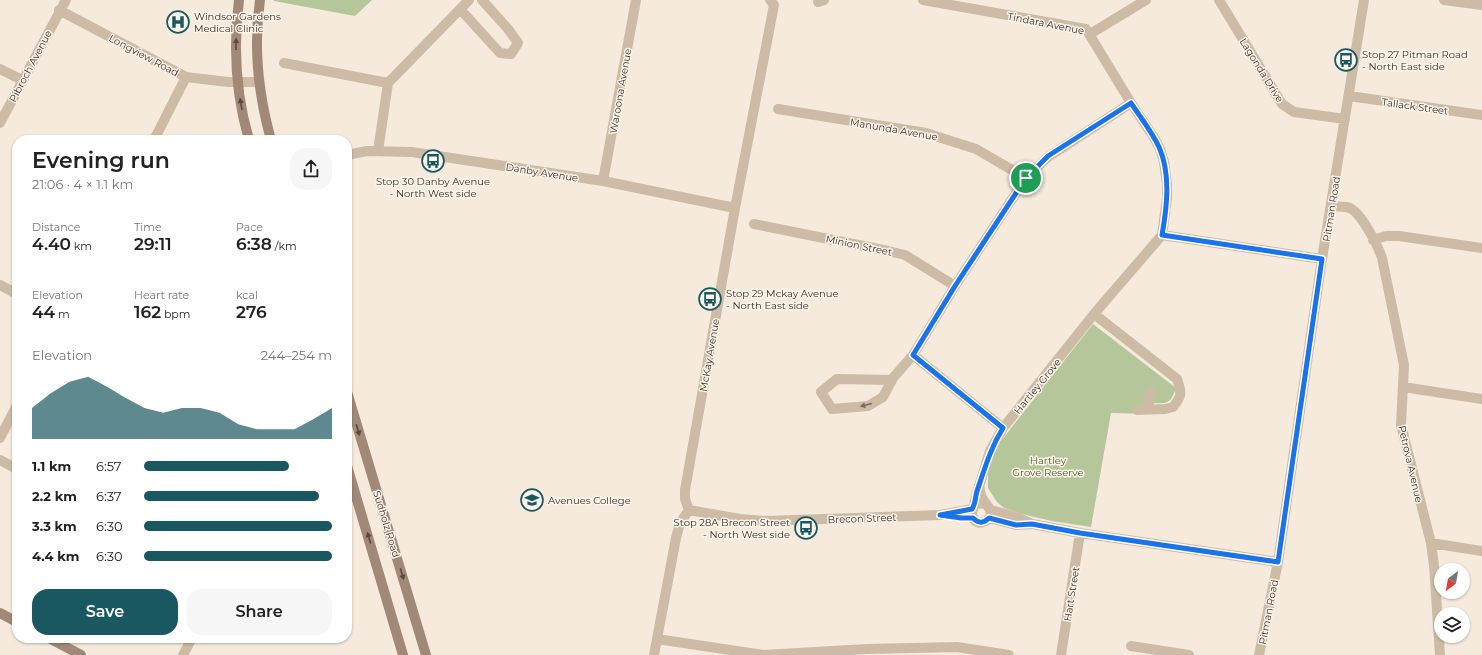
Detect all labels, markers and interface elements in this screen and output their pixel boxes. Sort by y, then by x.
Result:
hospital icon: Windsor Gardens Medical Clinic [165,9,191,35]
place label: Windsor Gardens Medical Clinic [194,10,281,35]
street label: Tindara Avenue [1007,10,1085,37]
street label: Pibroch Avenue [6,28,55,104]
street label: Longview Road [107,32,181,79]
street label: Lagonda Drive [1237,36,1286,105]
one-way arrow [233,37,239,50]
bus stop icon: Stop 27 Pitman Road - North East side [1333,47,1359,73]
street label: Waroona Avenue [607,48,634,135]
place label: Stop 27 Pitman Road - North East side [1362,48,1468,73]
street label: Tallack Street [1381,95,1449,118]
one-way arrow [238,98,244,110]
street label: Manunda Avenue [849,115,939,144]
text: Evening run [32,147,170,174]
button: share [290,148,332,190]
bus stop icon: Stop 30 Danby Avenue - North West side [420,148,446,174]
street label: Danby Avenue [505,160,579,185]
pin [1009,161,1043,195]
icon: arrive [1015,167,1037,189]
place label: Stop 30 Danby Avenue - North West side [376,175,490,200]
text: 21:06 · 4 × 1.1 km [32,176,133,192]
street label: Pitman Road [1320,176,1343,243]
text: Distance [32,220,80,234]
text: Time [134,220,162,234]
text: Pace [236,220,263,234]
street label: Minion Street [824,232,893,259]
text: 4.40 [32,234,71,254]
text: 29:11 [134,234,172,254]
text: 6:38 [236,234,272,254]
text: km [71,239,92,253]
text: /km [272,239,297,253]
bus stop icon: Stop 29 Mckay Avenue - North East side [697,286,723,312]
place label: Stop 29 Mckay Avenue - North East side [726,287,839,312]
text: Elevation [32,288,83,302]
text: Heart rate [134,288,189,302]
text: kcal [236,288,258,302]
text: 44 [32,302,55,322]
text: 162 [134,302,161,322]
text: 276 [236,302,267,322]
text: m [55,307,70,321]
text: bpm [161,307,191,321]
street label: McKay Avenue [697,318,722,392]
text: Elevation [32,347,92,363]
text: 244–254 m [261,347,332,363]
street label: Hartley Grove [1011,356,1064,417]
one-way arrow [859,402,871,408]
one-way arrow [355,424,361,436]
street label: Petrova Avenue [1395,424,1426,504]
park label: Hartley Grove Reserve [1012,454,1084,479]
text: 1.1 km [32,458,71,474]
text: 6:57 [96,458,122,474]
school or university icon: Avenues College [519,487,545,513]
text: 2.2 km [32,488,77,504]
text: 6:37 [96,488,122,504]
street label: Sudholz Road [370,489,403,559]
place label: Avenues College [548,494,631,507]
street label: Brecon Street [827,511,897,526]
bus stop icon: Stop 28A Brecon Street - North West side [793,515,819,541]
place label: Stop 28A Brecon Street - North West side [674,516,790,541]
text: 3.3 km [32,518,77,534]
text: 6:30 [96,518,123,534]
one-way arrow [366,531,372,543]
text: 4.4 km [32,548,79,564]
text: 6:30 [96,548,123,564]
north arrow [1434,563,1470,599]
map controls [1434,563,1470,643]
street label: Hart Street [1061,566,1082,622]
one-way arrow [399,568,405,580]
street label: Pitman Road [1256,579,1281,646]
button: Save [32,589,178,635]
button: Share [186,589,332,635]
button: layers [1434,607,1470,643]

